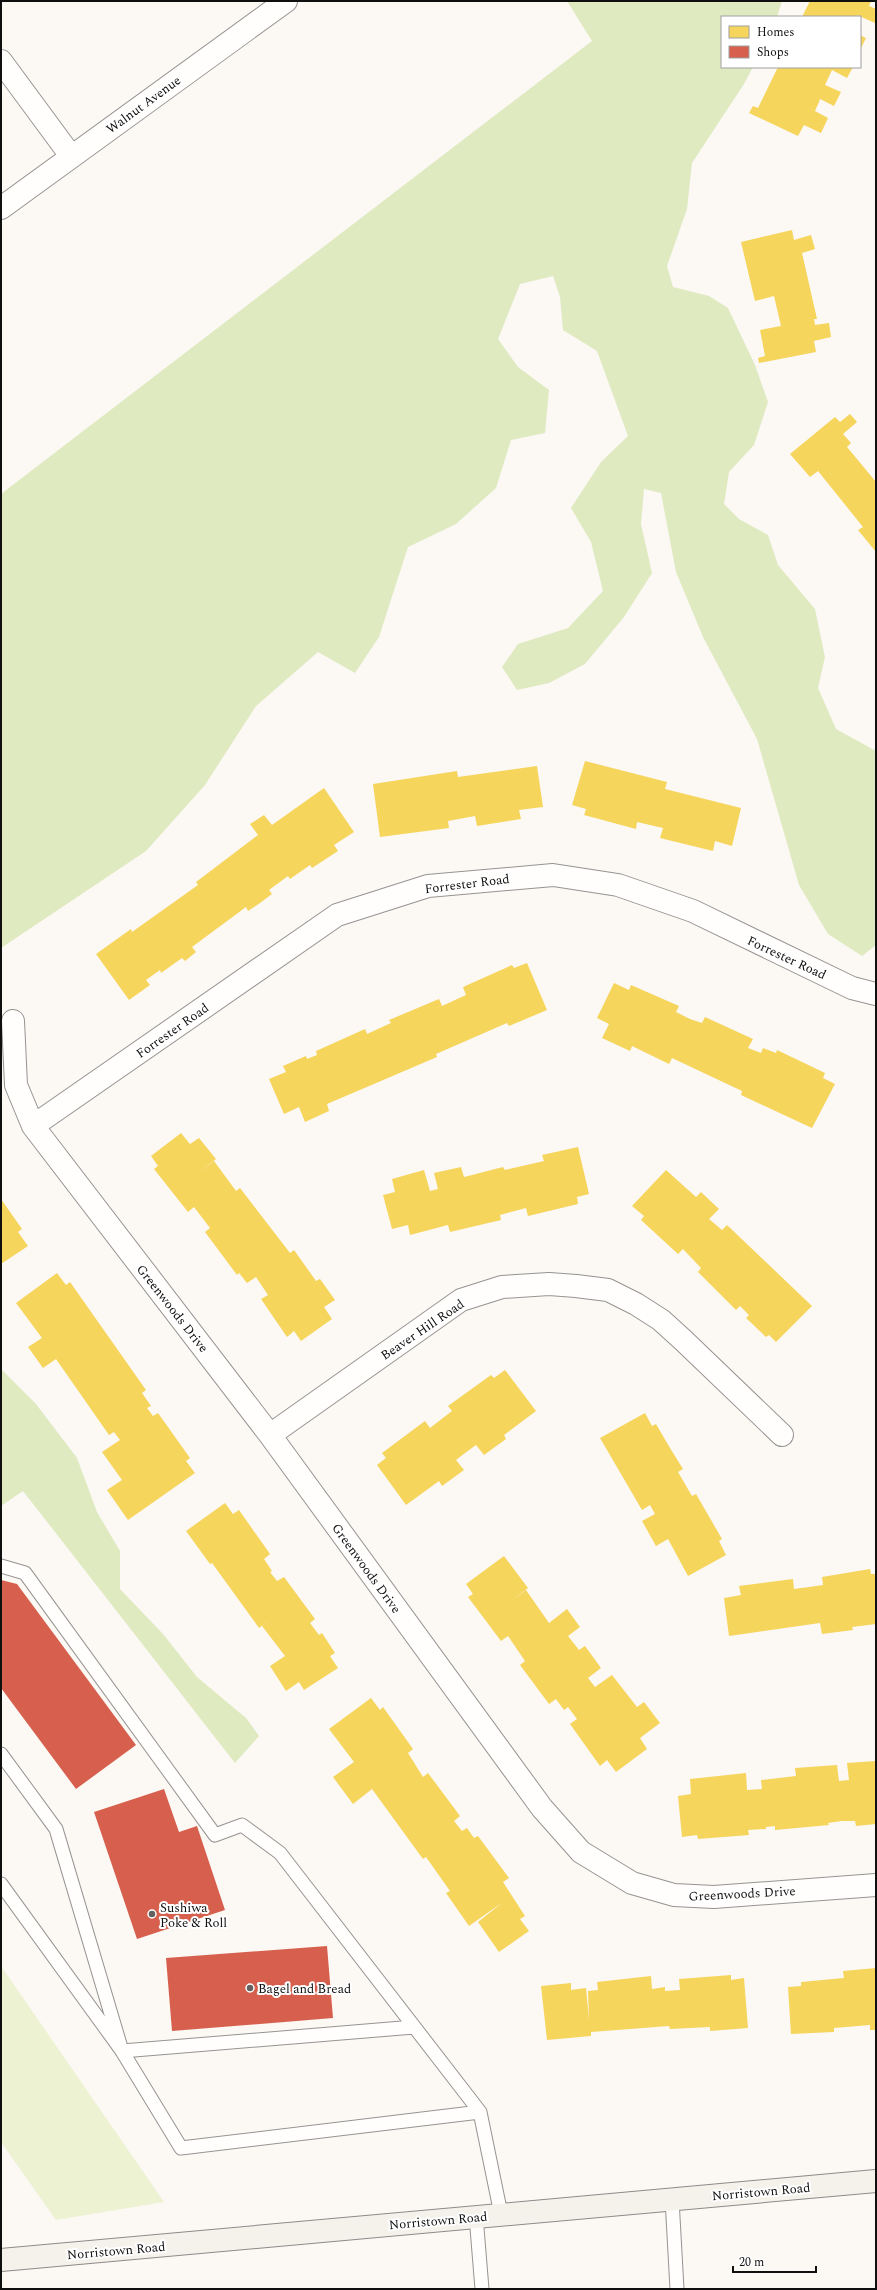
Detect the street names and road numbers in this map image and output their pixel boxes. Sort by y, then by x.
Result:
street label: Walnut Avenue [102,71,185,139]
street label: Forrester Road [424,869,511,899]
street label: Forrester Road [744,931,829,985]
street label: Forrester Road [132,998,213,1063]
street label: Greenwoods Drive [131,1260,213,1357]
street label: Beaver Hill Road [377,1294,468,1365]
street label: Greenwoods Drive [327,1519,406,1618]
street label: Greenwoods Drive [688,1881,796,1907]
street label: Norristown Road [711,2178,811,2206]
street label: Norristown Road [388,2207,488,2235]
street label: Norristown Road [66,2237,166,2265]

